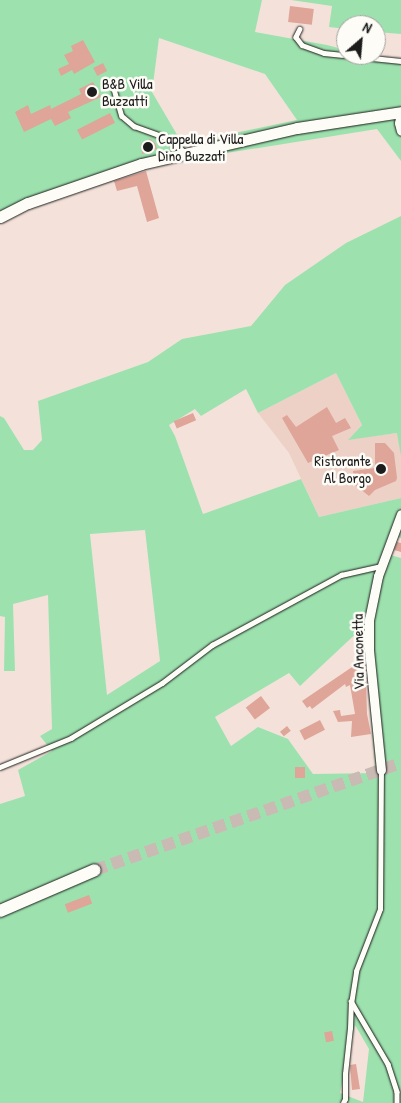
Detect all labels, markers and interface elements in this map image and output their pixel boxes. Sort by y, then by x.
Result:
north arrow [336,15,386,65]
text: N [360,17,375,37]
place label: B&B Villa Buzzatti [102,74,153,109]
marker: B&B Villa Buzzatti [86,86,98,98]
place label: Cappella di Villa Dino Buzzati [158,129,243,164]
marker: Cappella di Villa Dino Buzzati [142,141,154,153]
place label: Ristorante Al Borgo [314,451,371,486]
marker: Ristorante Al Borgo [375,463,387,475]
street label: Via Anconetta [348,614,368,690]

